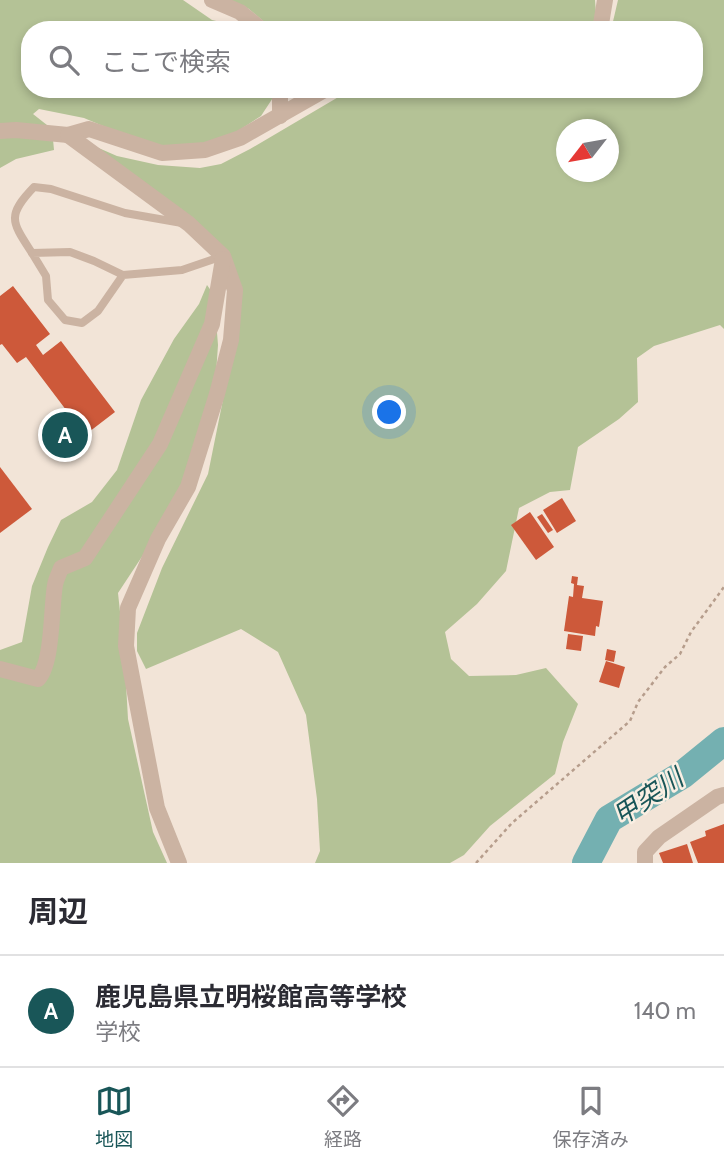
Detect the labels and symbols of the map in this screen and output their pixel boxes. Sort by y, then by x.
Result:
north arrow [556,119,619,182]
your location [372,395,406,429]
pin: A [42,409,88,461]
water label: 甲突川 [607,760,692,832]

